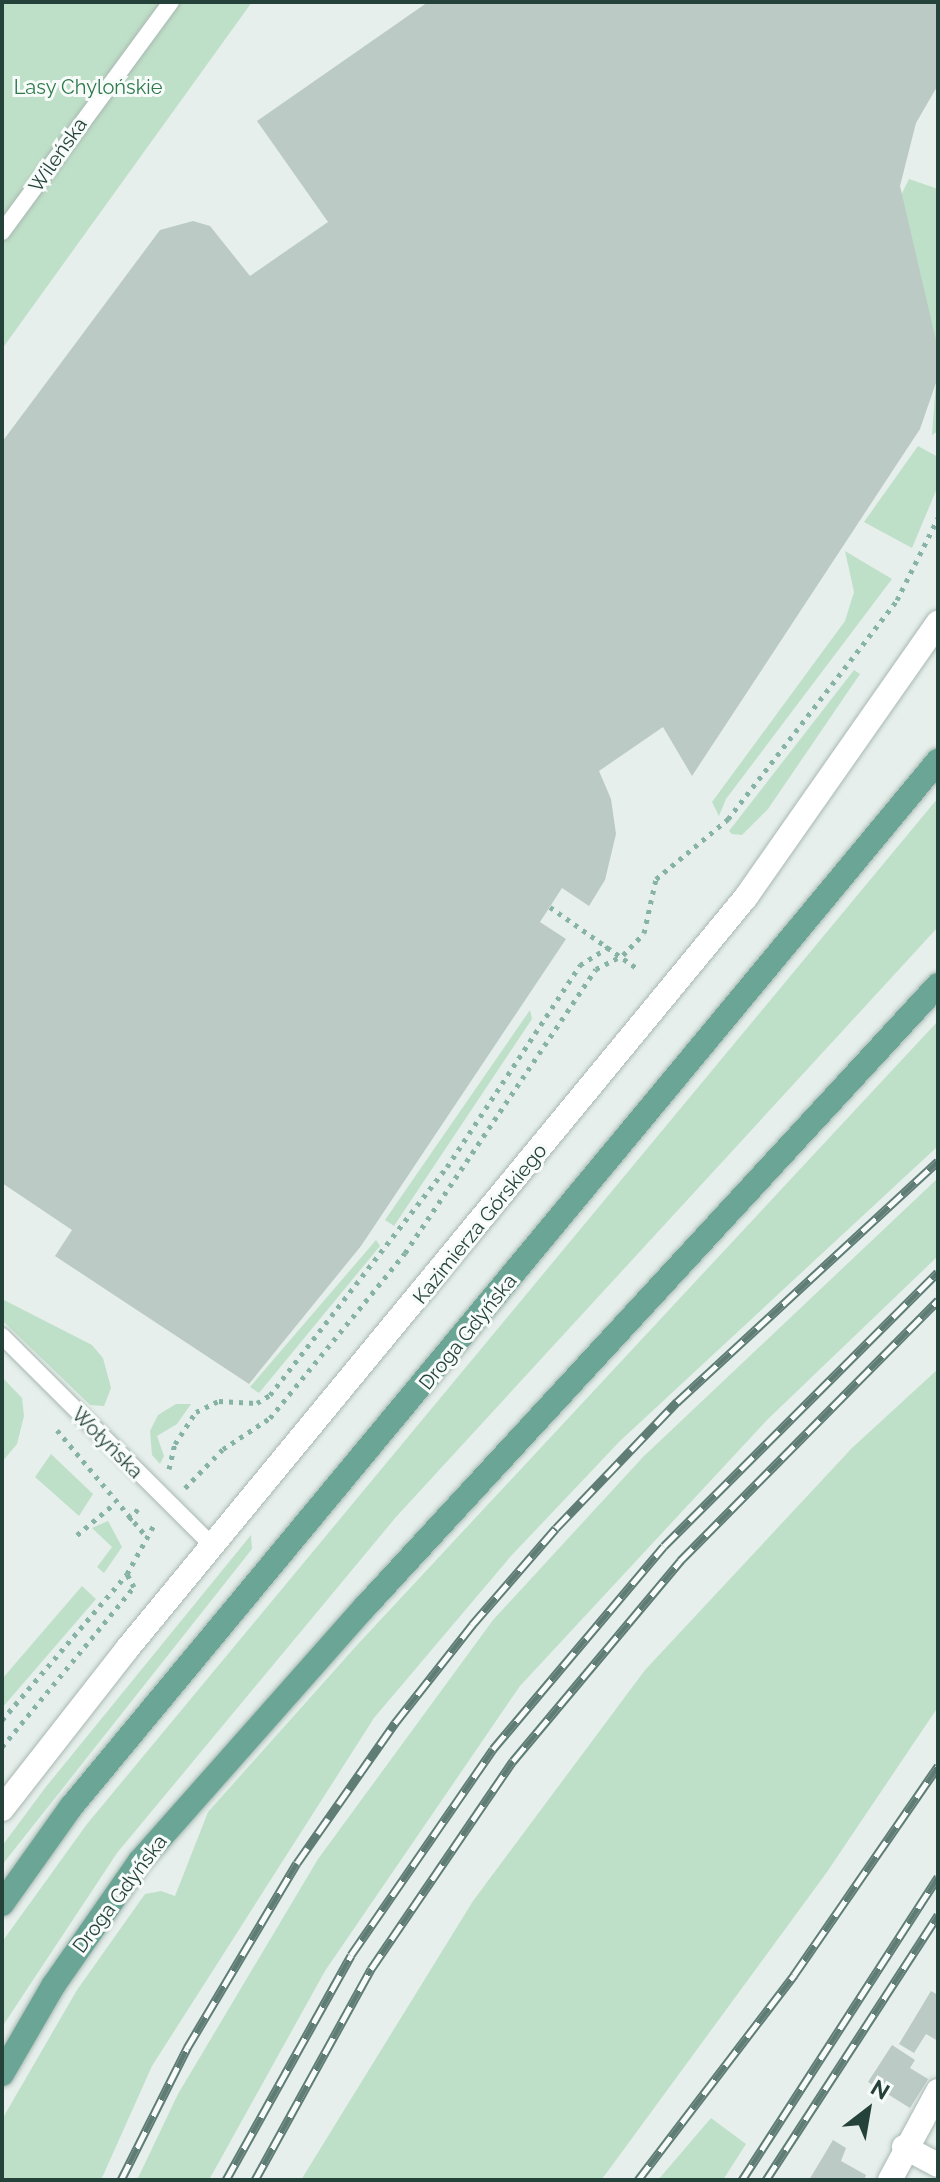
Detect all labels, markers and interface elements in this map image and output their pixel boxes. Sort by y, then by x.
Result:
park label: Lasy Chylońskie [13,75,163,99]
street label: Wileńska [24,113,92,197]
street label: Kazimierza Górskiego [408,1139,552,1309]
street label: Droga Gdyńska [414,1269,522,1395]
street label: Wołyńska [66,1402,148,1484]
street label: Droga Gdyńska [68,1830,172,1958]
north arrow [828,2070,908,2150]
text: N [866,2074,894,2105]

